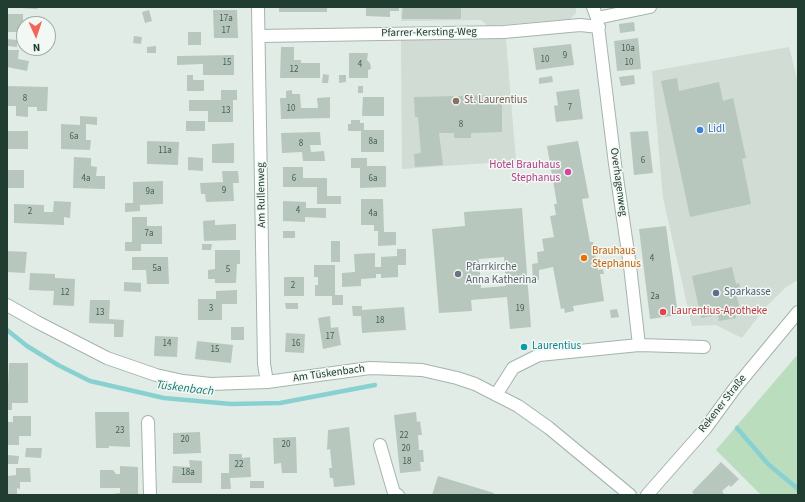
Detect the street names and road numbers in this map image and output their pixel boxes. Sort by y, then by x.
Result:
street label: Pfarrer-Kersting-Weg [381,26,477,40]
street label: Overhagenweg [607,147,629,217]
street label: Am Rullenweg [255,162,269,228]
street label: Am Tüskenbach [292,362,366,386]
street label: Rekener Straße [696,372,750,436]

